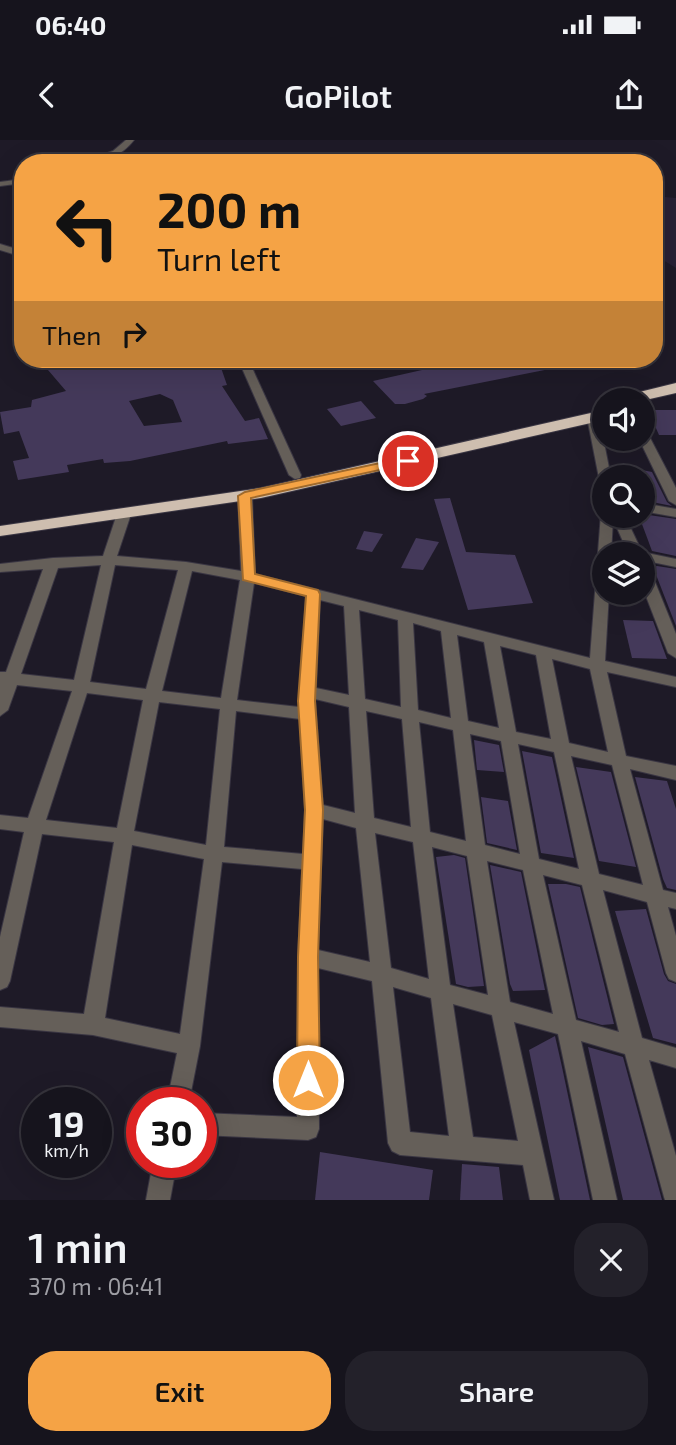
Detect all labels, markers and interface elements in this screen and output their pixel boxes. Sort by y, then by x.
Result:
text: 06:40 [35,9,106,40]
icon: back [28,76,66,114]
text: GoPilot [284,76,392,114]
icon: share [610,76,648,114]
text: 200 m [157,179,301,238]
icon: left [42,182,133,273]
text: Turn left [157,239,281,277]
icon: right [115,315,153,353]
text: Then [42,319,101,350]
map controls [592,388,655,605]
button: sound [592,388,655,451]
pin [378,431,438,491]
icon: arrive [389,442,427,480]
button: search [592,465,655,528]
button: layers [592,542,655,605]
position arrow [271,1043,345,1117]
speed limit sign: 30 [126,1087,217,1178]
text: 19 [49,1102,84,1144]
text: km/h [44,1139,89,1161]
text: 1 min [28,1221,128,1271]
button: close [574,1223,648,1297]
text: 370 m · 06:41 [28,1272,163,1300]
button: Exit [28,1351,331,1431]
button: Share [345,1351,648,1431]

